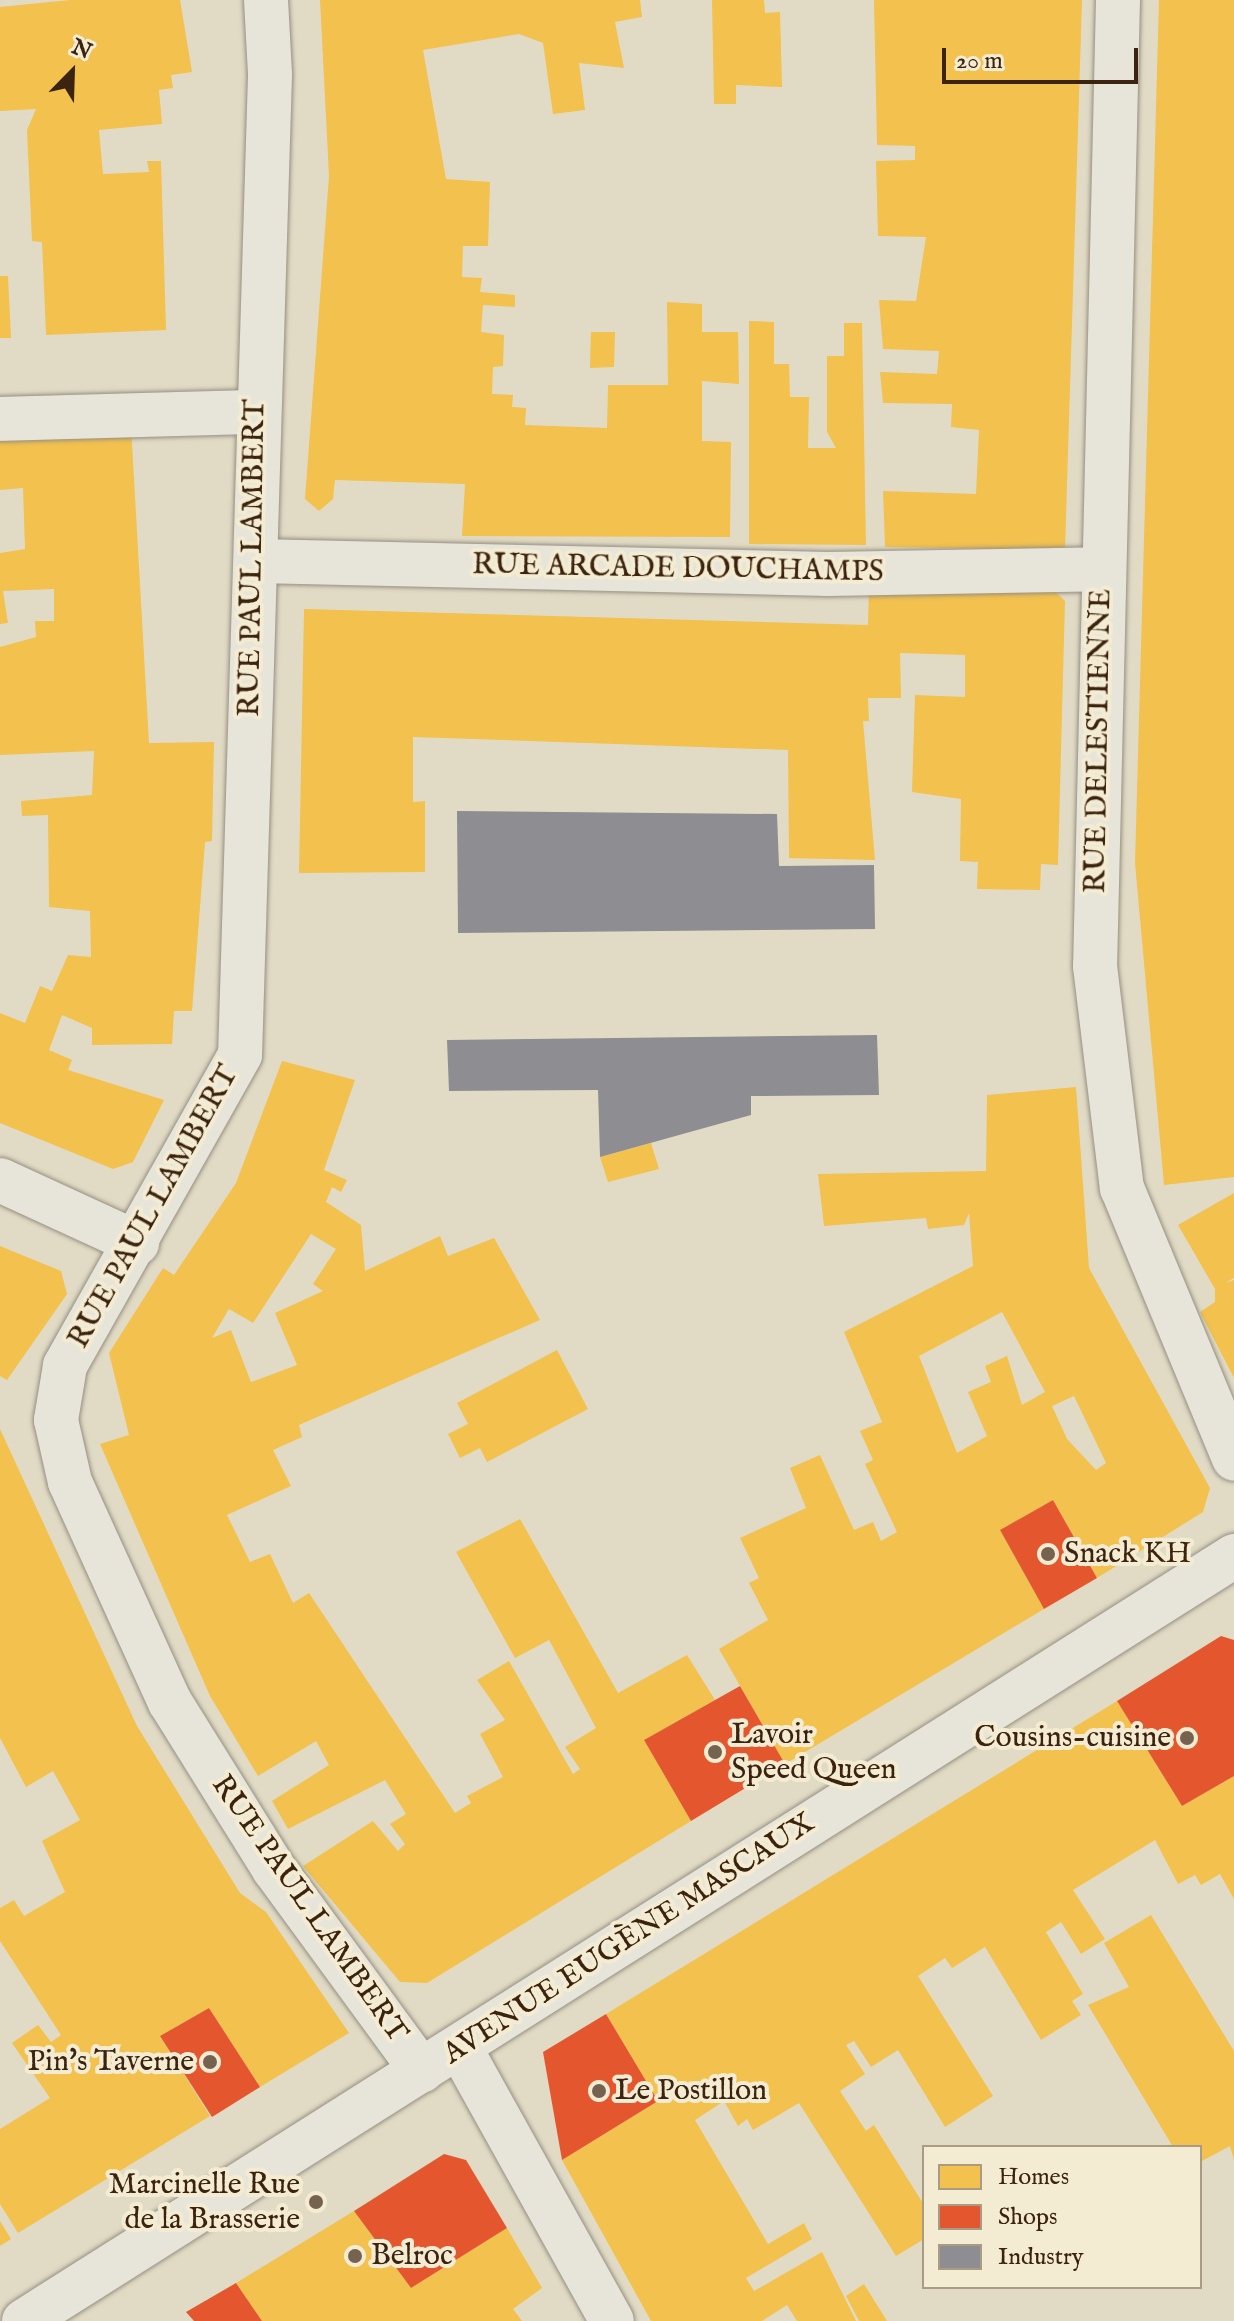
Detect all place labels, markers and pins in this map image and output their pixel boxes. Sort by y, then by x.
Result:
place label: Snack KH [1064,1536,1191,1572]
marker: Snack KH [1039,1545,1057,1563]
place label: Lavoir Speed Queen [731,1717,896,1788]
place label: Cousins-cuisine [974,1720,1171,1756]
marker: Cousins-cuisine [1178,1729,1196,1747]
marker: Lavoir Speed Queen [706,1743,724,1761]
place label: Pin's Taverne [28,2044,194,2080]
marker: Pin's Taverne [201,2053,219,2071]
place label: Le Postillon [615,2073,767,2109]
marker: Le Postillon [590,2082,608,2100]
place label: Marcinelle Rue de la Brasserie [109,2167,300,2238]
marker: Marcinelle Rue de la Brasserie [307,2193,325,2211]
place label: Belroc [371,2238,453,2274]
marker: Belroc [346,2247,364,2265]

